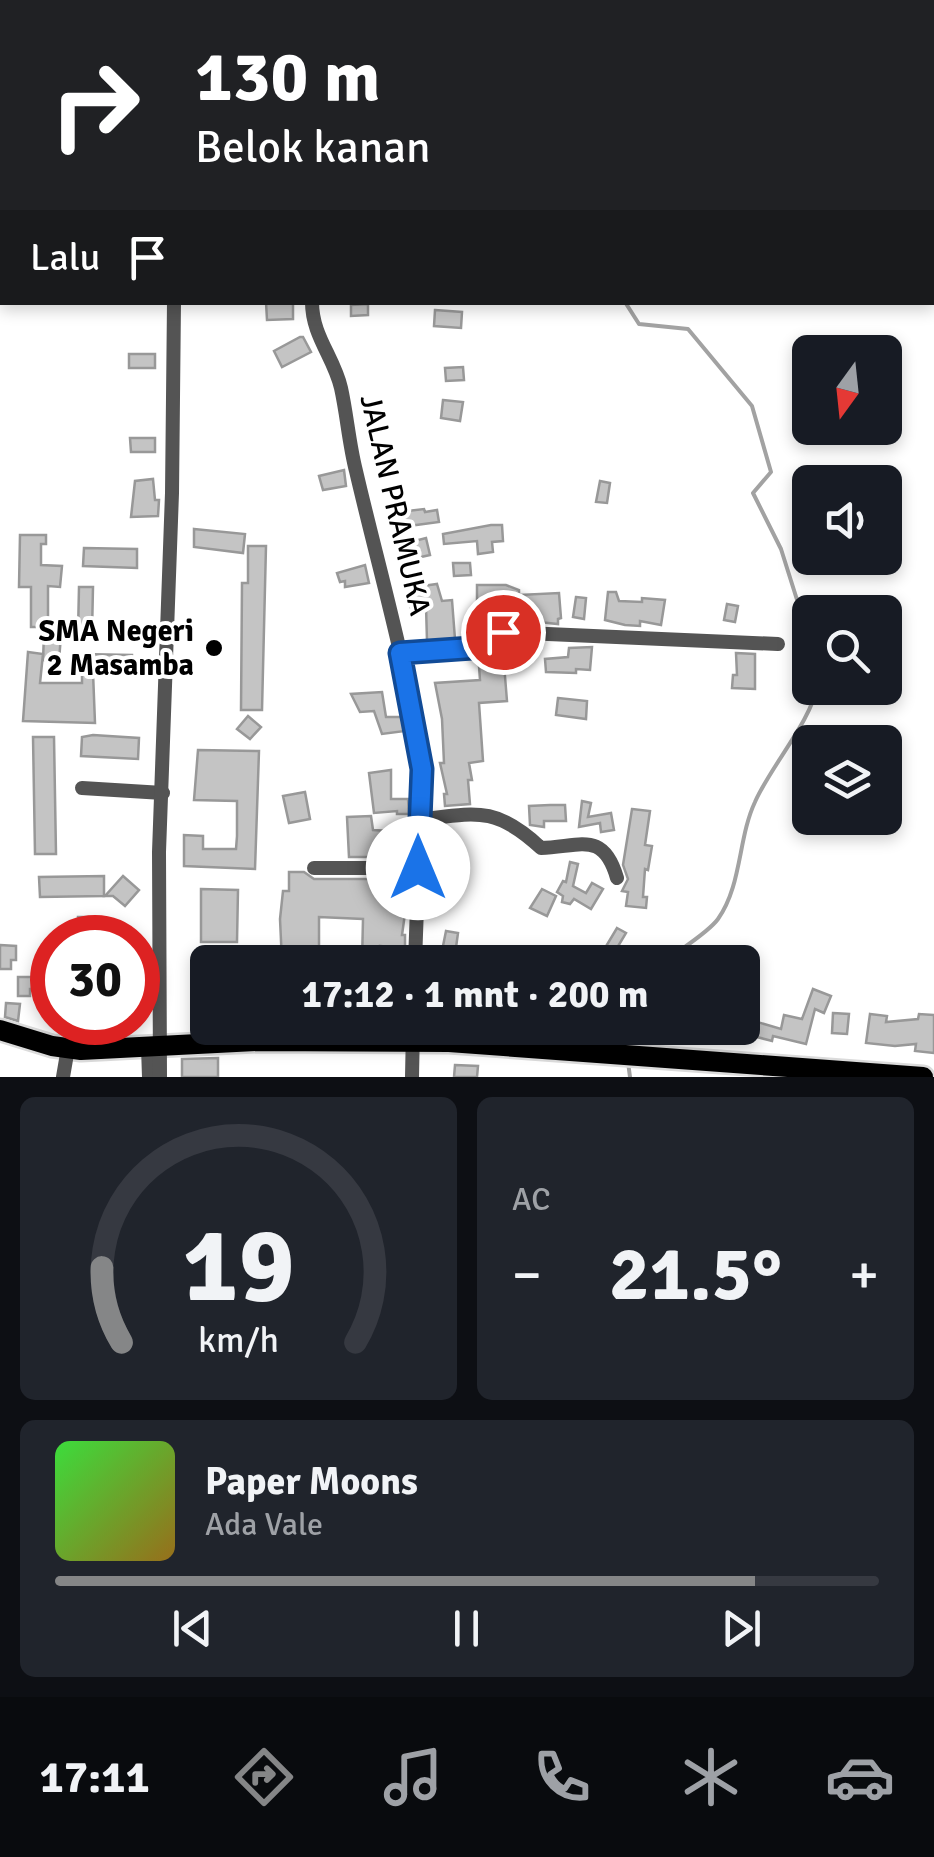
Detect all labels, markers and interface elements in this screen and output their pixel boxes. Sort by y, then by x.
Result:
text: 130 m [195,34,380,120]
icon: right [30,40,160,170]
text: Belok kanan [195,120,431,175]
icon: arrive [120,230,175,285]
text: Lalu [30,234,100,281]
north arrow [792,335,902,445]
map controls [792,335,902,835]
street label: JALAN PRAMUKA [352,391,438,619]
button: sound [792,465,902,575]
pin [461,590,546,675]
button: search [792,595,902,705]
icon: arrive [476,605,531,660]
place label: SMA Negeri 2 Masamba [39,613,194,684]
marker: SMA Negeri 2 Masamba [203,637,225,659]
button: layers [792,725,902,835]
position arrow [366,816,470,920]
speed limit sign: 30 [30,915,160,1045]
text: 17:12 · 1 mnt · 200 m [301,971,649,1018]
text: AC [512,1180,550,1219]
text: 19 [182,1202,295,1330]
text: 21.5° [609,1228,782,1321]
text: − [512,1241,542,1309]
text: + [849,1241,879,1309]
text: km/h [198,1318,279,1362]
text: Paper Moons [205,1458,418,1505]
text: Ada Vale [205,1505,323,1544]
icon: previous [165,1601,220,1656]
icon: pause [439,1601,494,1656]
icon: next [714,1601,769,1656]
icon: directions [229,1742,299,1812]
icon: music [378,1742,448,1812]
icon: phone [527,1742,597,1812]
icon: climate [676,1742,746,1812]
icon: car [825,1742,895,1812]
text: 17:11 [39,1750,150,1805]

